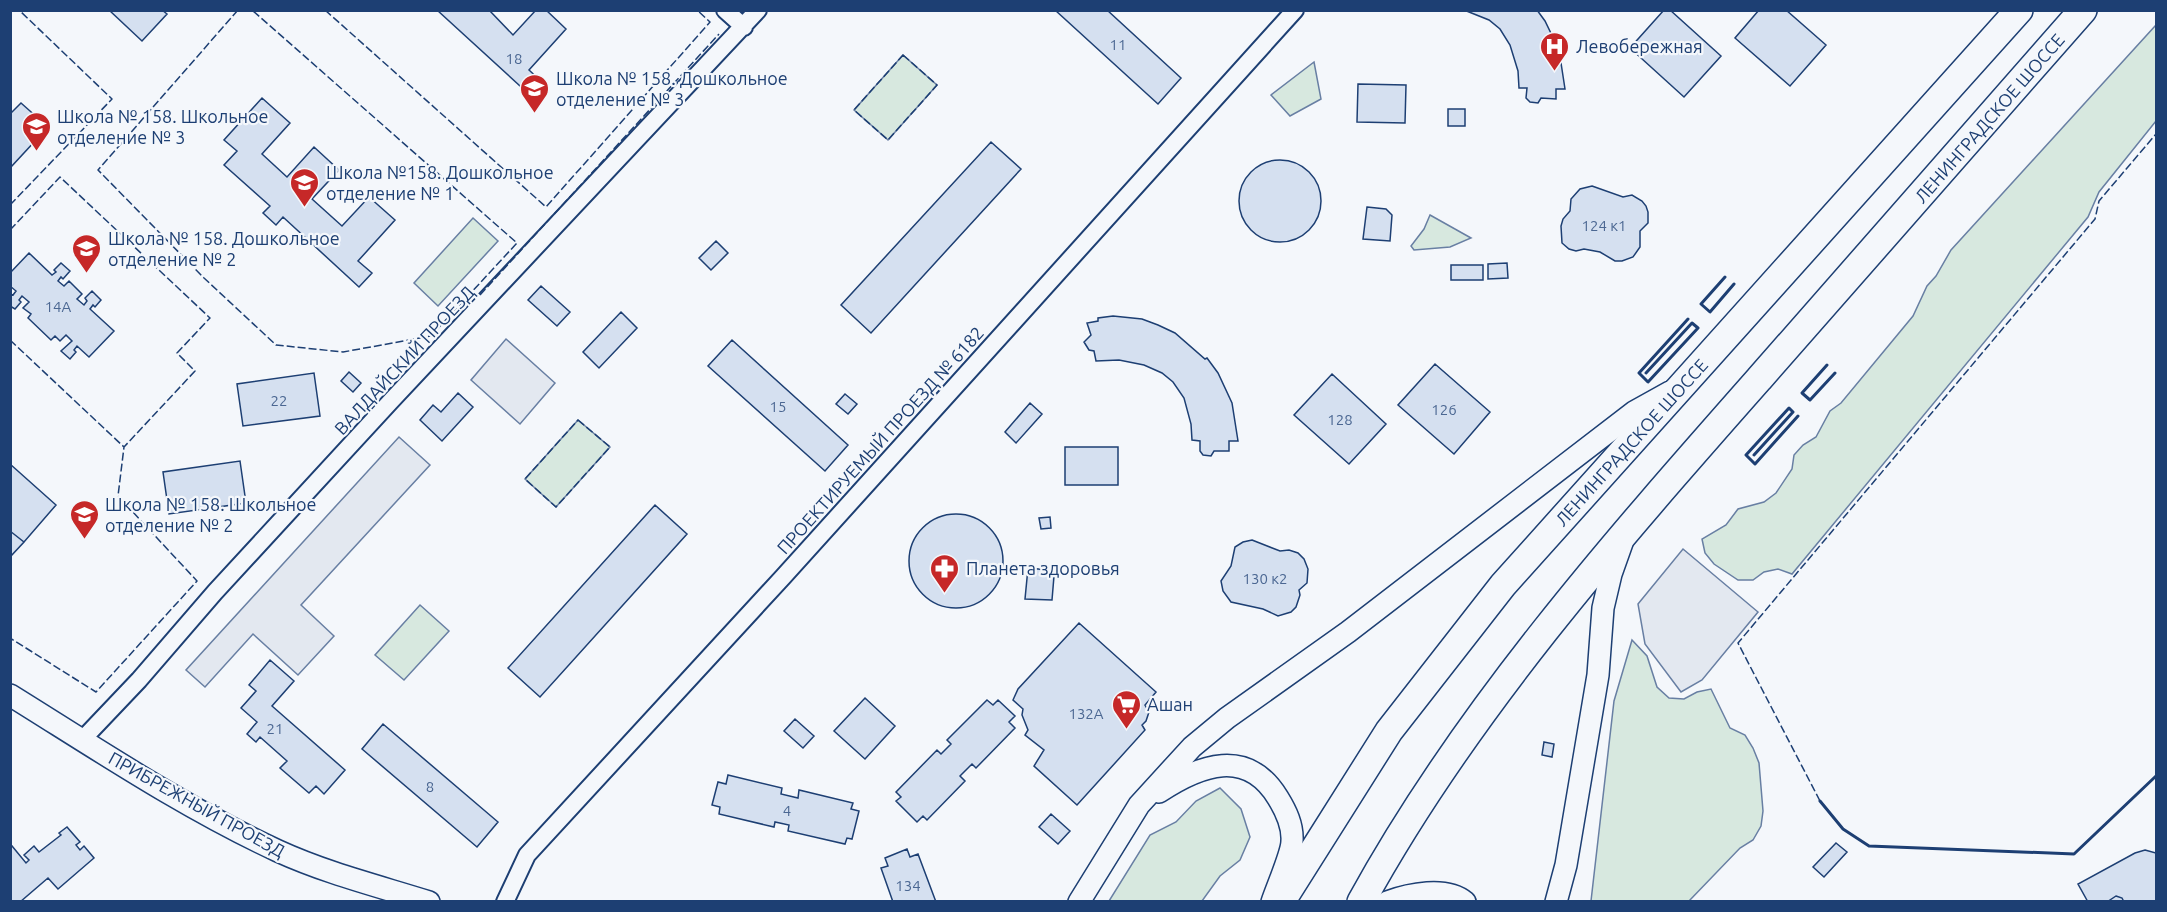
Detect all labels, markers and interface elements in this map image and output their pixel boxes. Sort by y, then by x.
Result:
street label: ЛЕНИНГРАДСКОЕ ШОССЕ [1910,29,2068,207]
hospital icon: Левобережная [1539,30,1571,72]
house number: 11 [1110,36,1126,53]
place label: Левобережная [1576,36,1703,56]
house number: 18 [506,50,522,67]
place label: Школа № 158. Дошкольное отделение № 3 [556,68,788,109]
school or university icon: Школа № 158. Дошкольное отделение № 3 [519,72,551,114]
place label: Школа № 158. Школьное отделение № 3 [57,106,269,147]
school or university icon: Школа № 158. Школьное отделение № 3 [20,110,52,152]
place label: Школа №158. Дошкольное отделение № 1 [326,162,554,203]
school or university icon: Школа №158. Дошкольное отделение № 1 [289,166,321,208]
house number: 124 к1 [1581,217,1627,234]
place label: Школа № 158. Дошкольное отделение № 2 [108,228,340,269]
school or university icon: Школа № 158. Дошкольное отделение № 2 [71,232,103,274]
street label: ВАЛДАЙСКИЙ ПРОЕЗД [330,282,478,438]
house number: 14А [45,298,72,315]
street label: ПРОЕКТИРУЕМЫЙ ПРОЕЗД № 6182 [773,322,987,558]
street label: ЛЕНИНГРАДСКОЕ ШОССЕ [1551,355,1711,529]
house number: 22 [271,392,287,409]
house number: 15 [770,398,786,415]
house number: 126 [1431,401,1457,418]
house number: 128 [1327,411,1353,428]
place label: Школа № 158. Школьное отделение № 2 [105,494,317,535]
school or university icon: Школа № 158. Школьное отделение № 2 [68,498,100,540]
pharmacy icon: Планета здоровья [929,552,961,594]
place label: Планета здоровья [966,558,1120,578]
house number: 130 к2 [1242,570,1288,587]
supermarket icon: Ашан [1110,688,1142,730]
place label: Ашан [1147,694,1193,714]
house number: 132А [1068,705,1104,722]
house number: 21 [267,720,283,737]
street label: ПРИБРЕЖНЫЙ ПРОЕЗД [106,747,288,861]
house number: 8 [426,778,434,795]
house number: 4 [783,802,791,819]
house number: 134 [895,877,921,894]

